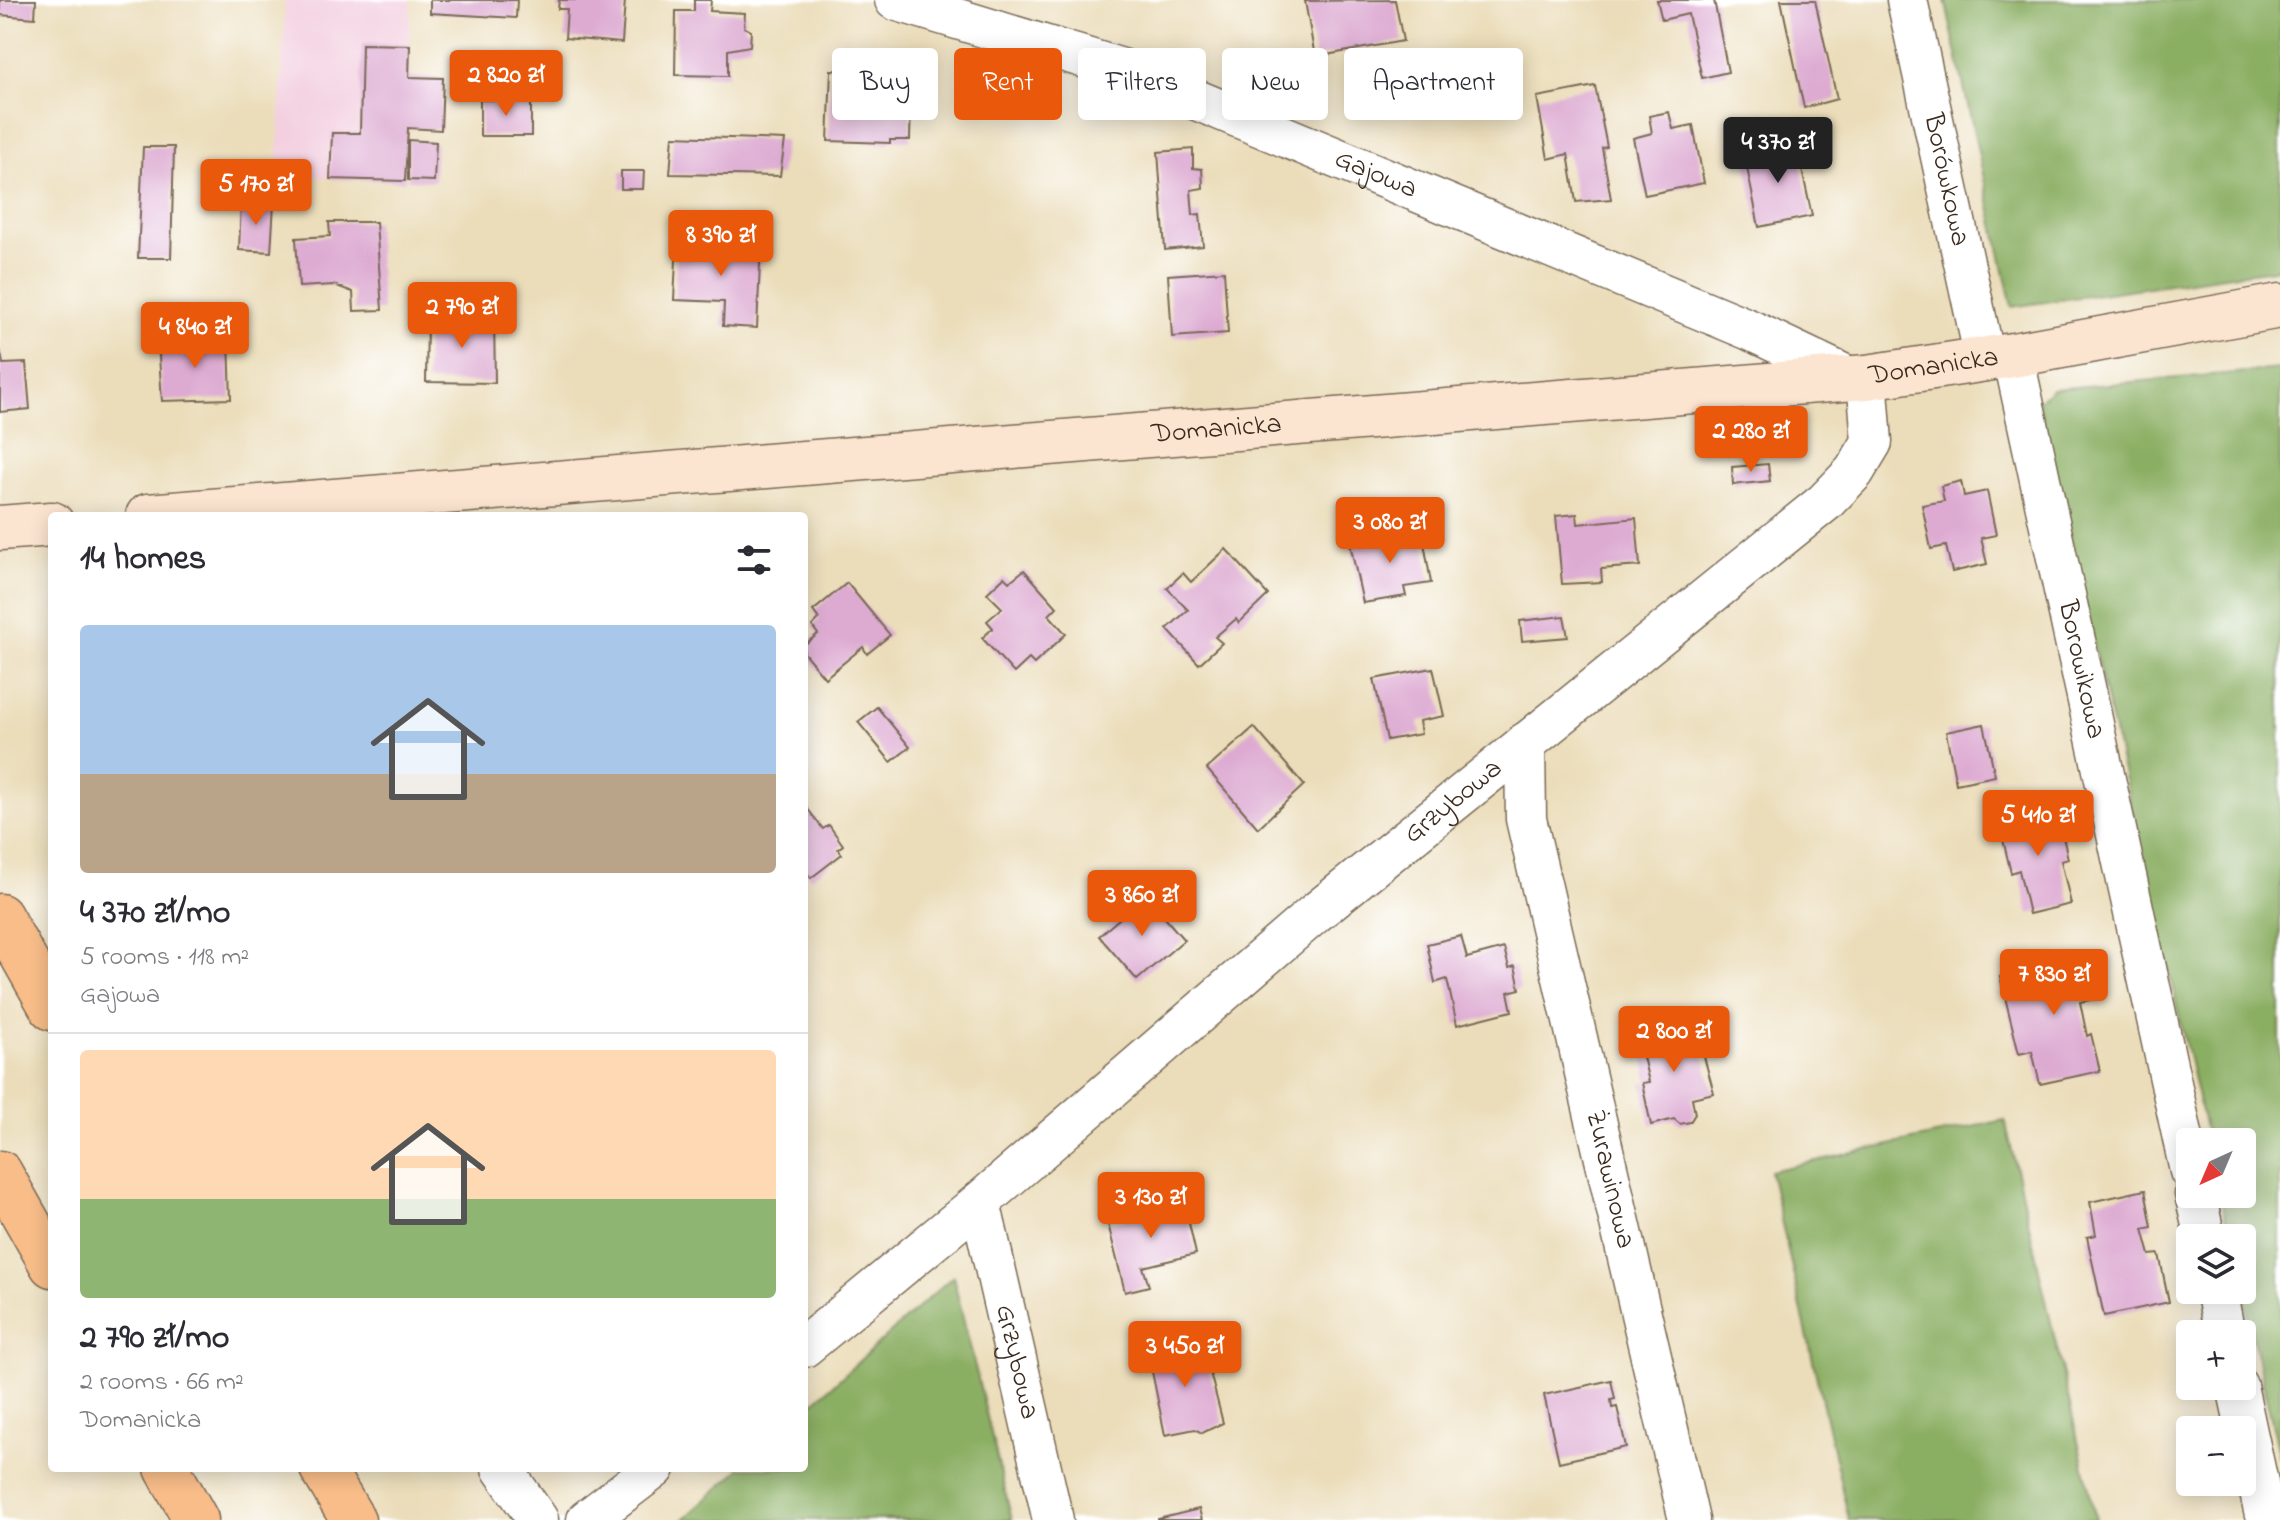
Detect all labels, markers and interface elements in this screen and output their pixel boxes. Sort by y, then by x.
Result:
chip: Buy [832,48,938,120]
chip: Rent [954,48,1062,120]
chip: Filters [1078,48,1206,120]
chip: New [1222,48,1328,120]
chip: Apartment [1344,48,1523,120]
pin: 2 820 zł [423,50,589,118]
text: 2 820 zł [468,57,544,95]
street label: Borówkowa [1912,109,1980,250]
pin: 4 370 zł [1695,117,1861,185]
text: 4 370 zł [1741,124,1815,162]
street label: Gajowa [1328,139,1423,210]
pin: 5 170 zł [173,159,339,227]
text: 5 170 zł [219,166,293,204]
pin: 8 390 zł [638,210,804,278]
text: 8 390 zł [686,217,756,255]
pin: 2 790 zł [379,282,545,350]
text: 2 790 zł [426,289,498,327]
pin: 4 840 zł [112,302,278,370]
text: 4 840 zł [159,309,231,347]
street label: Domanicka [1865,337,2001,397]
street label: Domanicka [1149,404,1283,455]
pin: 2 280 zł [1668,406,1834,474]
text: 2 280 zł [1713,413,1789,451]
pin: 3 080 zł [1307,497,1473,565]
text: 3 080 zł [1354,504,1426,542]
text: 14 homes [80,535,206,585]
icon: filters [732,538,776,582]
street label: Borowikowa [2046,596,2116,743]
icon: home [356,677,500,821]
street label: Grzybowa [1395,749,1511,854]
pin: 5 410 zł [1955,790,2121,858]
text: 5 410 zł [2001,797,2075,835]
pin: 3 860 zł [1059,870,1225,938]
text: 3 860 zł [1106,877,1178,915]
text: 4 370 zł/mo [80,889,230,939]
text: 5 rooms · 118 m² [80,939,249,977]
pin: 7 830 zł [1971,949,2137,1017]
text: 7 830 zł [2018,956,2090,994]
text: Gajowa [80,977,160,1015]
pin: 2 800 zł [1591,1006,1757,1074]
text: 2 800 zł [1637,1013,1711,1051]
icon: home [356,1102,500,1246]
street label: Żurawinowa [1574,1106,1646,1253]
north arrow [2176,1128,2256,1208]
map controls [2176,1128,2256,1496]
pin: 3 130 zł [1068,1172,1234,1240]
text: 3 130 zł [1116,1179,1186,1217]
button: layers [2176,1224,2256,1304]
street label: Grzybowa [984,1301,1050,1423]
text: 2 790 zł/mo [80,1314,229,1364]
button: + [2176,1320,2256,1400]
pin: 3 450 zł [1102,1321,1268,1389]
text: 3 450 zł [1146,1328,1224,1366]
text: 2 rooms · 66 m² [80,1364,244,1402]
text: Domanicka [80,1402,201,1440]
button: − [2176,1416,2256,1496]

